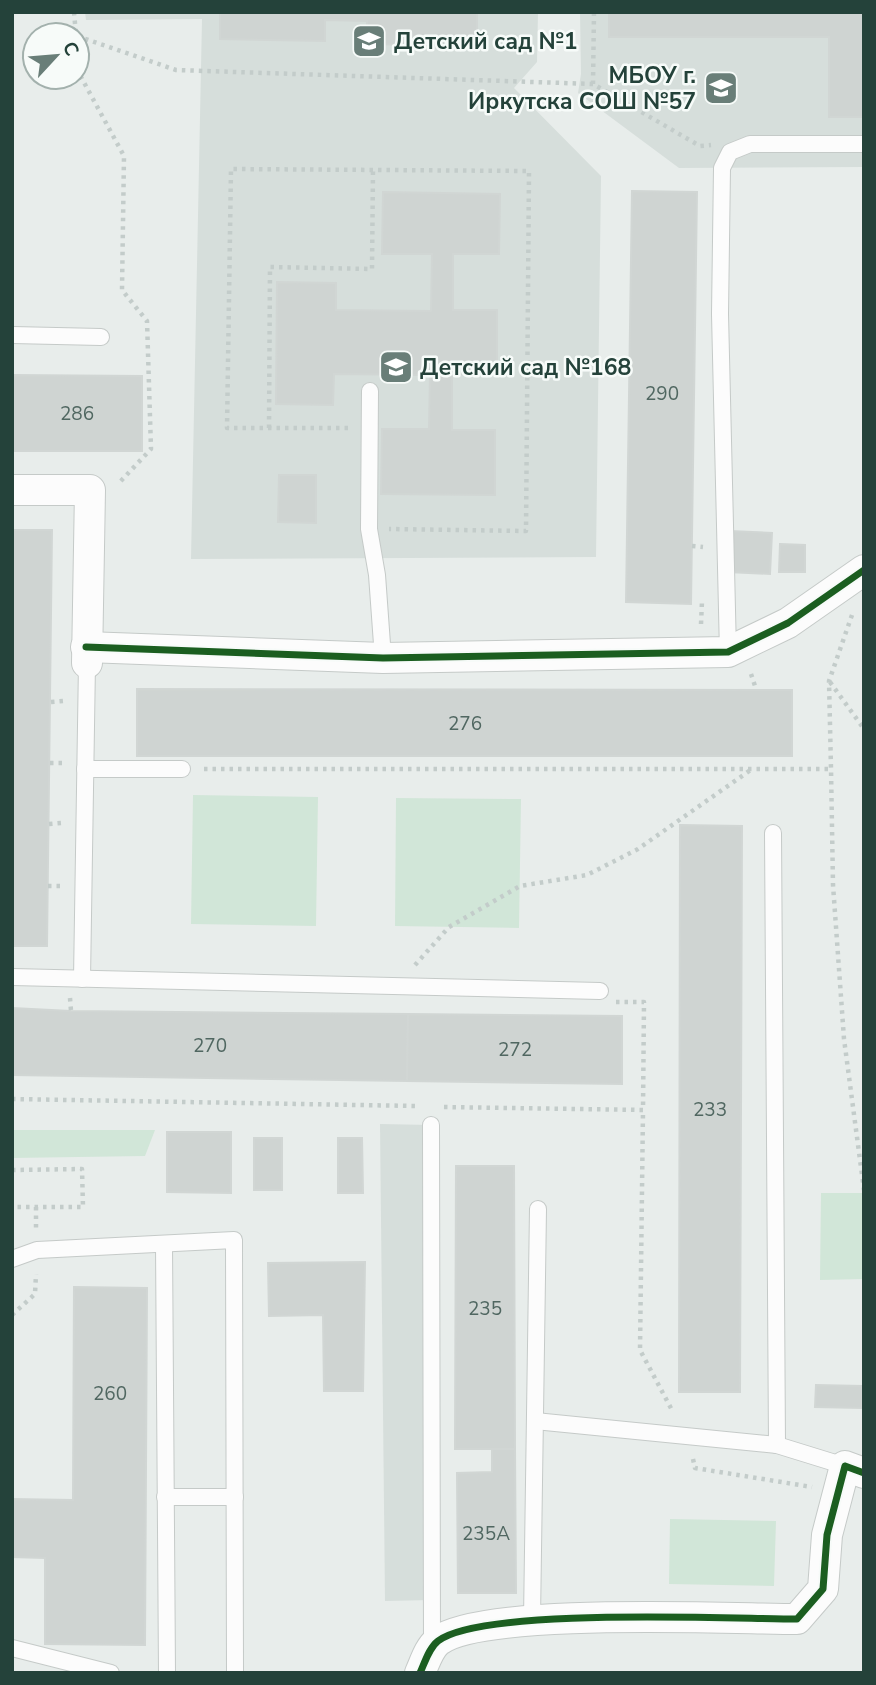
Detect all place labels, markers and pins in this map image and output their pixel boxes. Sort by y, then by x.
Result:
school or university icon: Детский сад №1 [350,22,388,60]
place label: Детский сад №1 [394,26,578,57]
place label: МБОУ г. Иркутска СОШ №57 [468,60,696,117]
school or university icon: МБОУ г. Иркутска СОШ №57 [702,69,740,107]
school or university icon: Детский сад №168 [377,348,415,386]
place label: Детский сад №168 [420,352,631,383]

